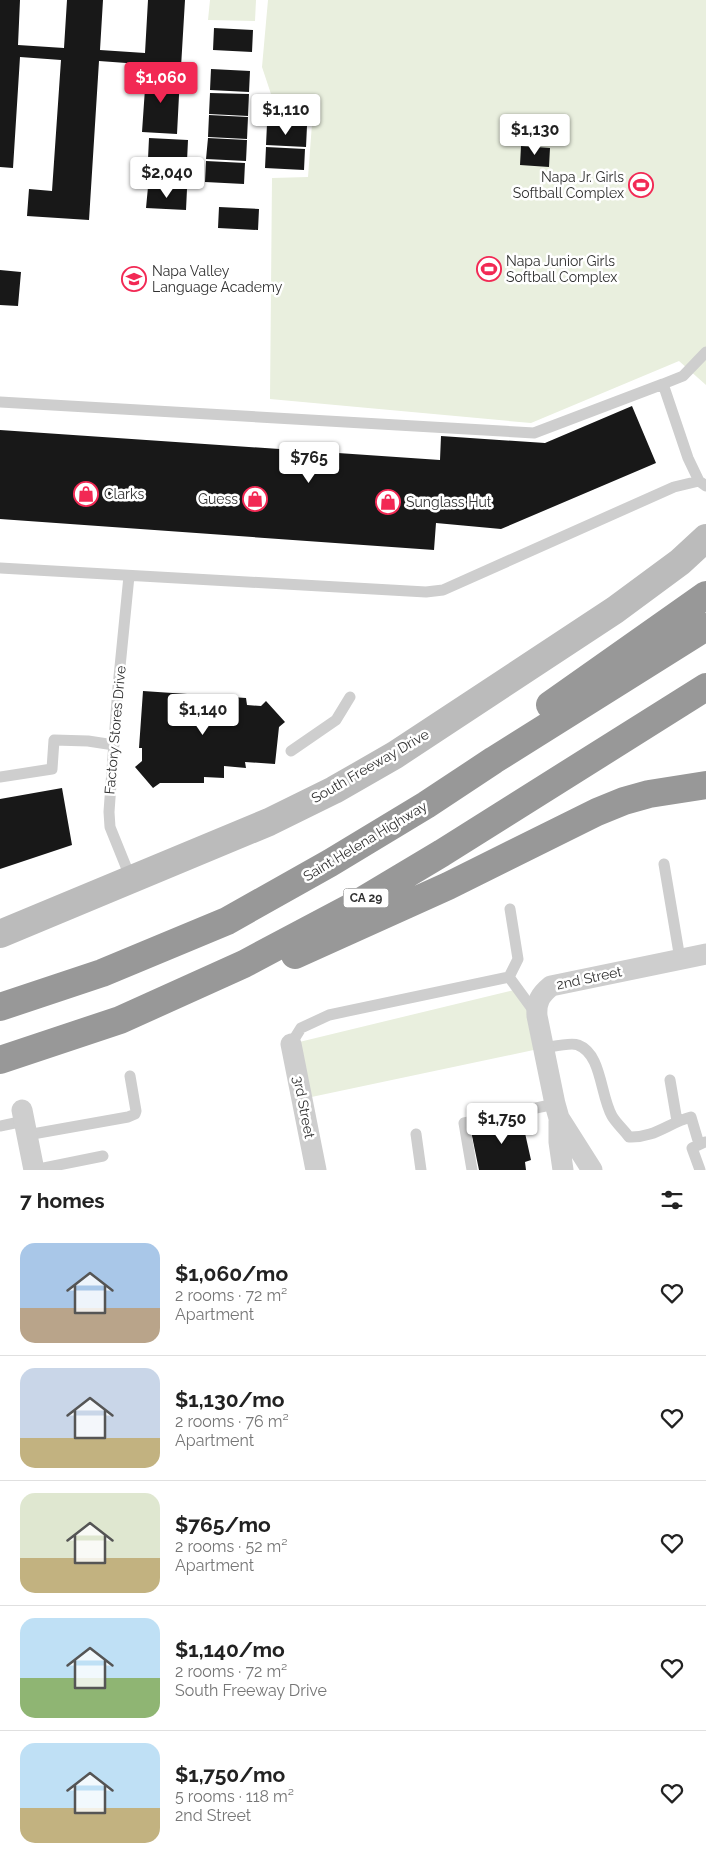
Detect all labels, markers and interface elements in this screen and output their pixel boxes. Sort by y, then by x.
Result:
pin: $1,060 [120,62,202,104]
text: $1,060 [135,68,187,87]
pin: $1,110 [245,94,327,136]
text: $1,110 [262,100,310,119]
pin: $1,130 [494,114,576,156]
text: $1,130 [511,120,559,139]
pin: $2,040 [126,156,208,199]
text: $2,040 [141,163,193,182]
place label: Napa Jr. Girls Softball Complex [513,169,624,201]
sports icon: Napa Jr. Girls Softball Complex [628,172,654,198]
place label: Napa Junior Girls Softball Complex [506,253,617,285]
sports icon: Napa Junior Girls Softball Complex [476,256,502,282]
place label: Napa Valley Language Academy [152,263,283,295]
school or university icon: Napa Valley Language Academy [121,266,147,292]
pin: $765 [279,442,339,484]
text: $765 [290,448,328,467]
shop icon: Clarks [73,481,99,507]
place label: Clarks [104,486,144,502]
shop icon: Guess [242,486,268,512]
shop icon: Sunglass Hut [375,489,401,515]
place label: Guess [198,491,238,507]
place label: Sunglass Hut [406,494,492,510]
street label: Factory Stores Drive [101,665,129,795]
pin: $1,140 [162,694,244,736]
text: $1,140 [179,700,227,719]
street label: South Freeway Drive [308,726,432,806]
street label: Saint Helena Highway [300,797,430,884]
road number: CA 29 [344,888,388,908]
street label: 2nd Street [555,963,624,993]
street label: 3rd Street [290,1074,318,1140]
pin: $1,750 [461,1102,543,1145]
text: $1,750 [478,1109,526,1128]
icon: filters [658,1186,686,1214]
text: 7 homes [20,1188,105,1213]
text: $1,060/mo [175,1261,288,1286]
icon: home [60,1263,120,1323]
icon: heart [658,1279,686,1307]
text: 2 rooms · 72 m² [175,1286,287,1305]
text: Apartment [175,1305,254,1324]
text: $1,130/mo [175,1387,285,1412]
icon: home [60,1388,120,1448]
icon: heart [658,1404,686,1432]
text: 2 rooms · 76 m² [175,1412,289,1431]
text: Apartment [175,1431,254,1450]
text: $765/mo [175,1512,271,1537]
icon: home [60,1513,120,1573]
icon: heart [658,1529,686,1557]
text: 2 rooms · 52 m² [175,1537,287,1556]
text: Apartment [175,1556,254,1575]
text: $1,140/mo [175,1637,285,1662]
icon: home [60,1638,120,1698]
icon: heart [658,1654,686,1682]
text: 2 rooms · 72 m² [175,1662,287,1681]
text: South Freeway Drive [175,1681,327,1700]
text: $1,750/mo [175,1762,285,1787]
icon: home [60,1763,120,1823]
icon: heart [658,1779,686,1807]
text: 5 rooms · 118 m² [175,1787,294,1806]
text: 2nd Street [175,1806,251,1825]

